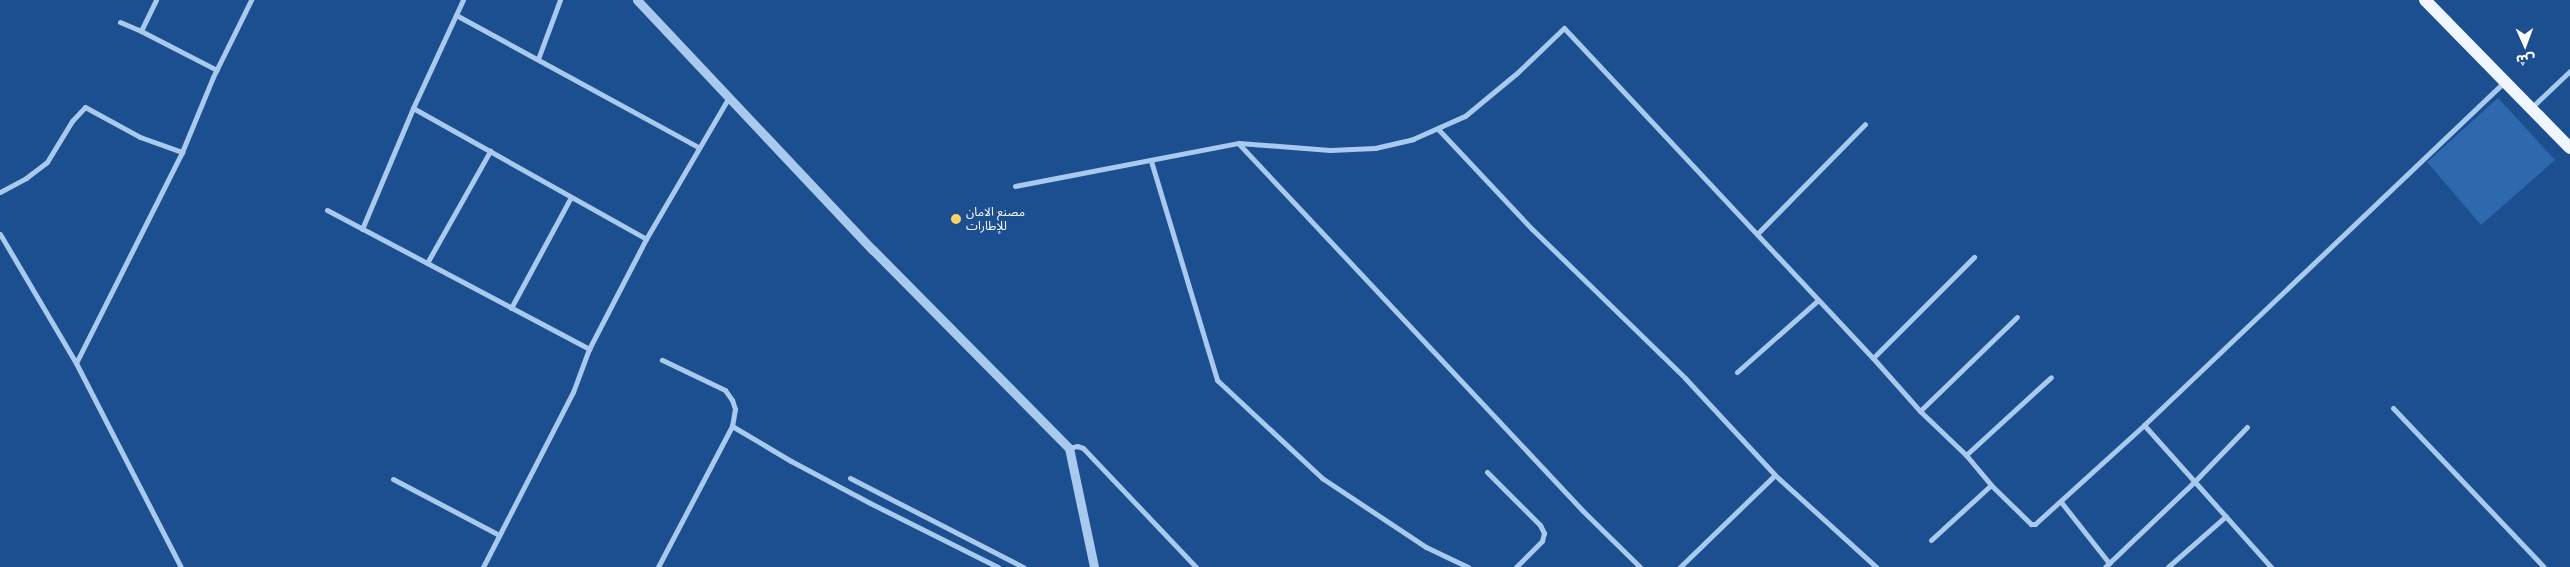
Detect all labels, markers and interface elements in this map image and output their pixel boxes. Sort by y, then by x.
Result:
north arrow [2500,20,2550,70]
text: ش [2516,51,2535,70]
place label: مصنع الامان للإطارات [966,205,1025,233]
marker: مصنع الامان للإطارات [950,213,962,225]

